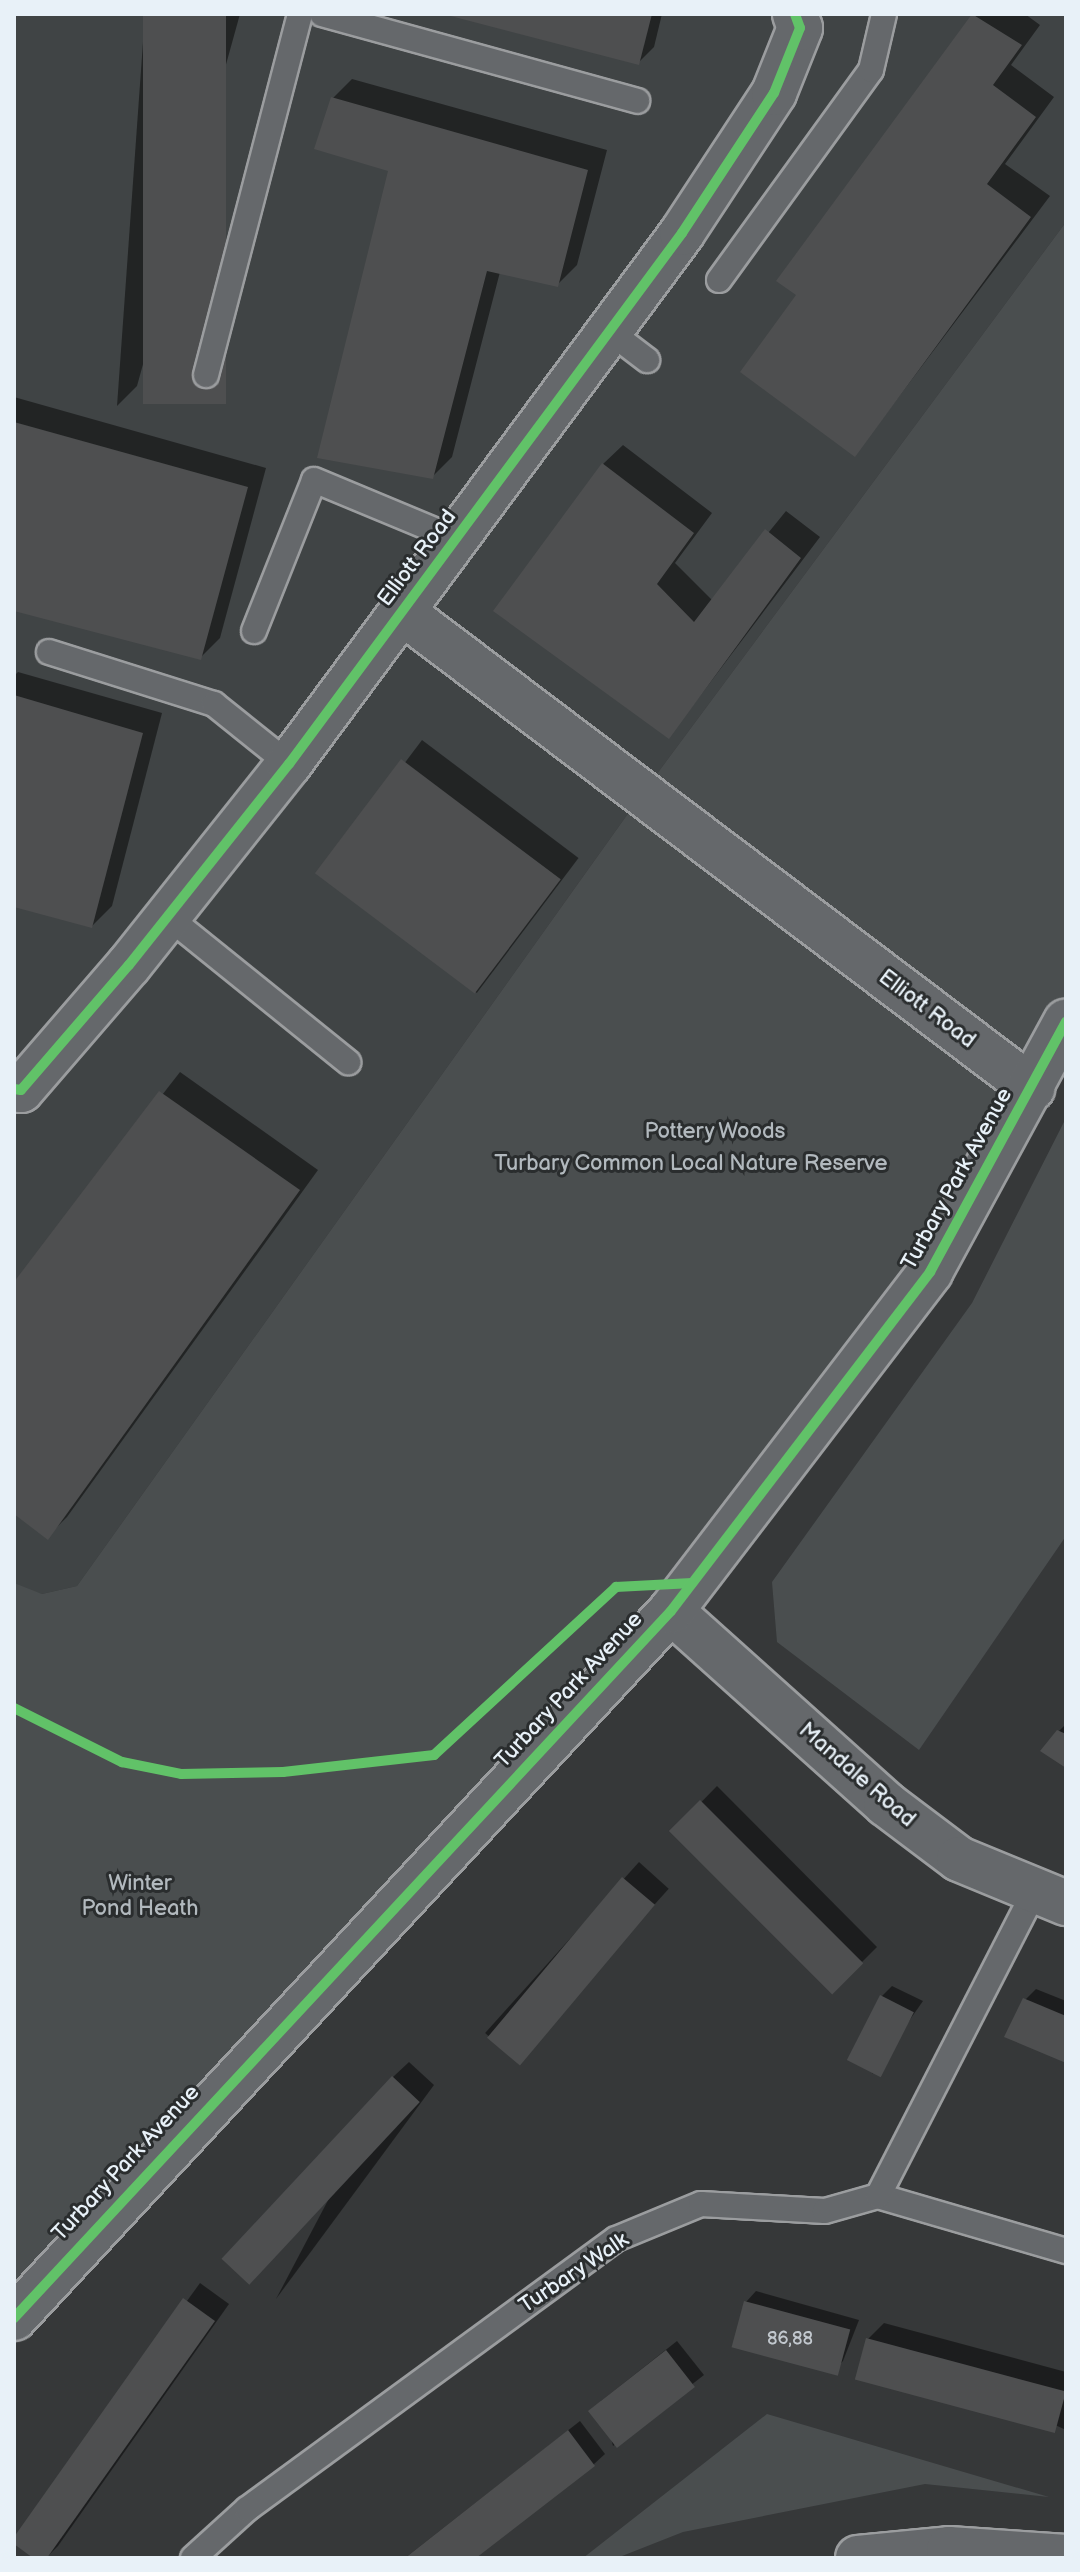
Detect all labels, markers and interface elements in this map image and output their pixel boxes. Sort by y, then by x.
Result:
street label: Elliott Road [372,504,462,612]
street label: Elliott Road [873,964,981,1054]
street label: Turbary Park Avenue [896,1083,1018,1275]
park label: Pottery Woods [643,1119,787,1145]
park label: Turbary Common Local Nature Reserve [494,1151,888,1177]
street label: Turbary Park Avenue [489,1606,649,1774]
street label: Mandale Road [793,1717,921,1833]
park label: Winter Pond Heath [82,1870,198,1922]
street label: Turbary Park Avenue [46,2079,206,2247]
street label: Turbary Walk [513,2226,635,2320]
house number: 86,88 [767,2328,813,2350]

